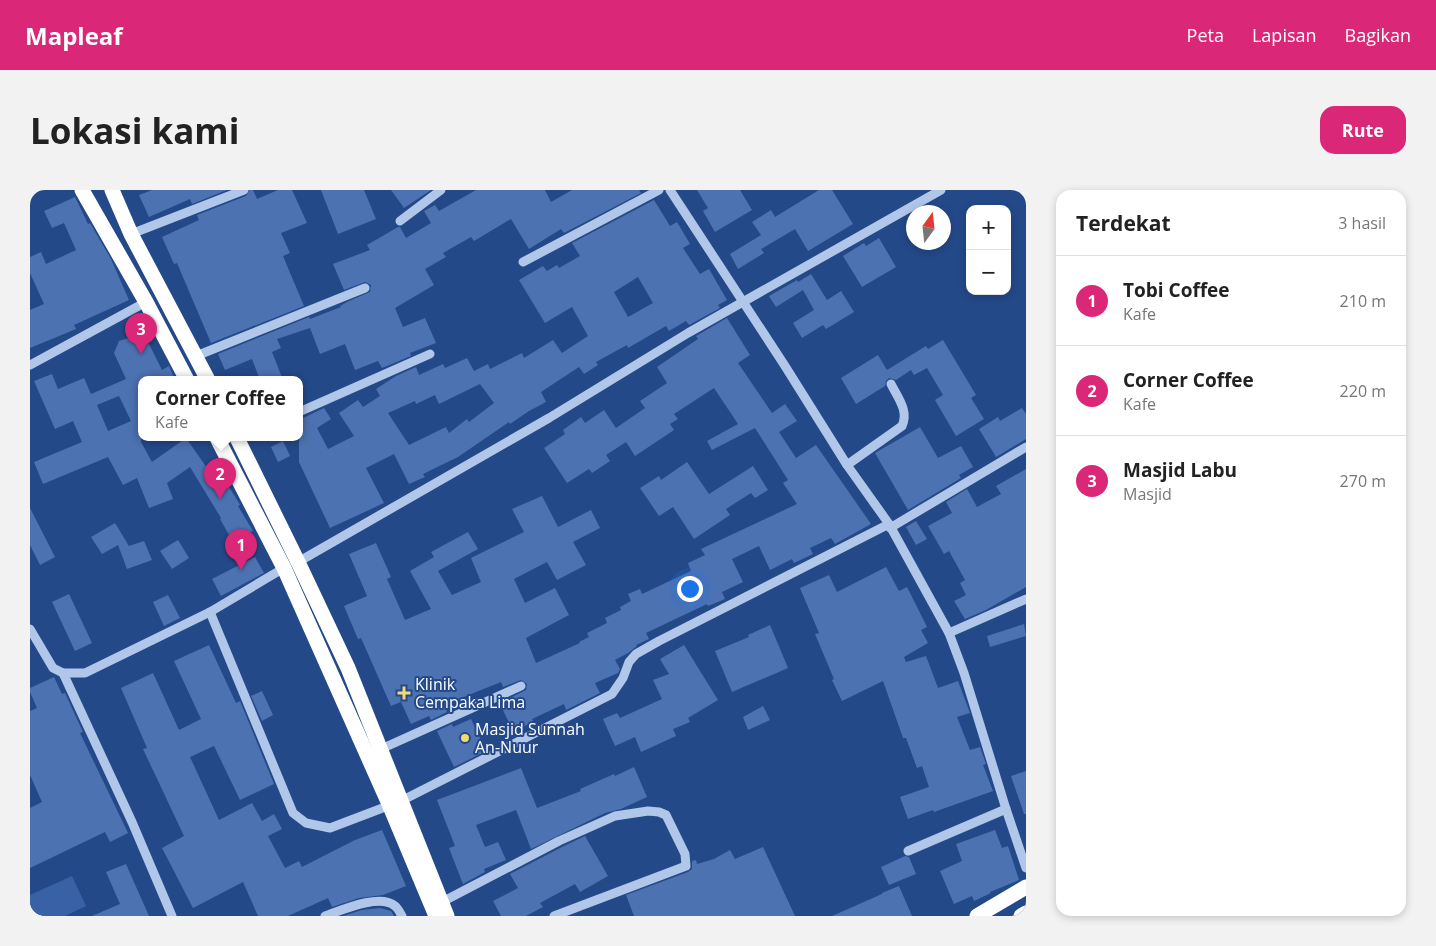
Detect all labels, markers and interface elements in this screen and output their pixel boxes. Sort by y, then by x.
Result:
text: Mapleaf [25,19,123,52]
text: Peta [1187,23,1224,47]
text: Lapisan [1252,23,1317,47]
text: Bagikan [1345,23,1411,47]
button: Rute [1320,106,1406,154]
text: Lokasi kami [30,107,239,154]
north arrow [906,205,951,250]
map controls [966,205,1011,295]
button: + [966,205,1011,250]
text: Terdekat [1076,209,1171,237]
text: 3 hasil [1338,212,1386,234]
button: − [966,250,1011,295]
text: Tobi Coffee [1123,277,1230,303]
text: 1 [1087,290,1097,312]
text: 210 m [1340,290,1386,312]
text: Kafe [1123,303,1156,325]
pin: 3 [125,313,157,354]
text: Corner Coffee [1123,367,1254,393]
popup [138,376,303,441]
text: 2 [1087,380,1097,402]
text: 220 m [1340,380,1386,402]
text: Corner Coffee [155,385,286,411]
text: Kafe [1123,393,1156,415]
text: Kafe [155,411,188,433]
text: Masjid Labu [1123,457,1237,483]
pin: 2 [204,458,236,499]
text: 3 [1087,470,1097,492]
text: 270 m [1340,470,1386,492]
text: Masjid [1123,483,1172,505]
pin: 1 [225,529,257,570]
your location [677,576,703,602]
place label: Klinik Cempaka Lima [415,673,525,713]
marker: Klinik Cempaka Lima [397,686,411,700]
place label: Masjid Sunnah An-Nuur [475,718,585,758]
marker: Masjid Sunnah An-Nuur [459,732,471,744]

